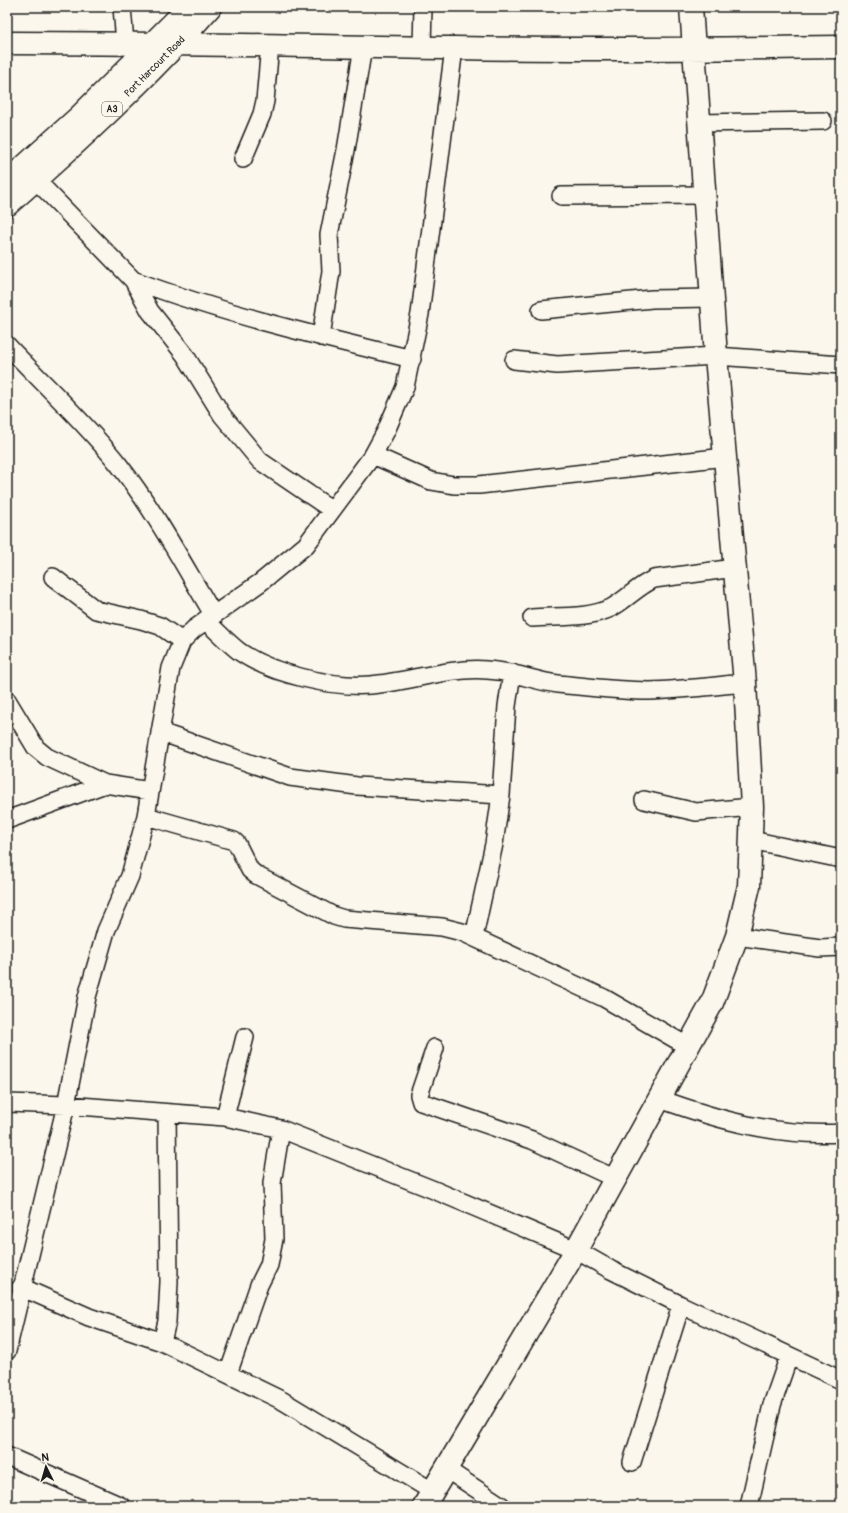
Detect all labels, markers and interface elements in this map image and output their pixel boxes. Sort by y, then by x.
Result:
street label: Port Harcourt Road [122,34,188,100]
road number: A3 [102,102,122,116]
north arrow [26,1447,66,1487]
text: N [41,1451,50,1464]

